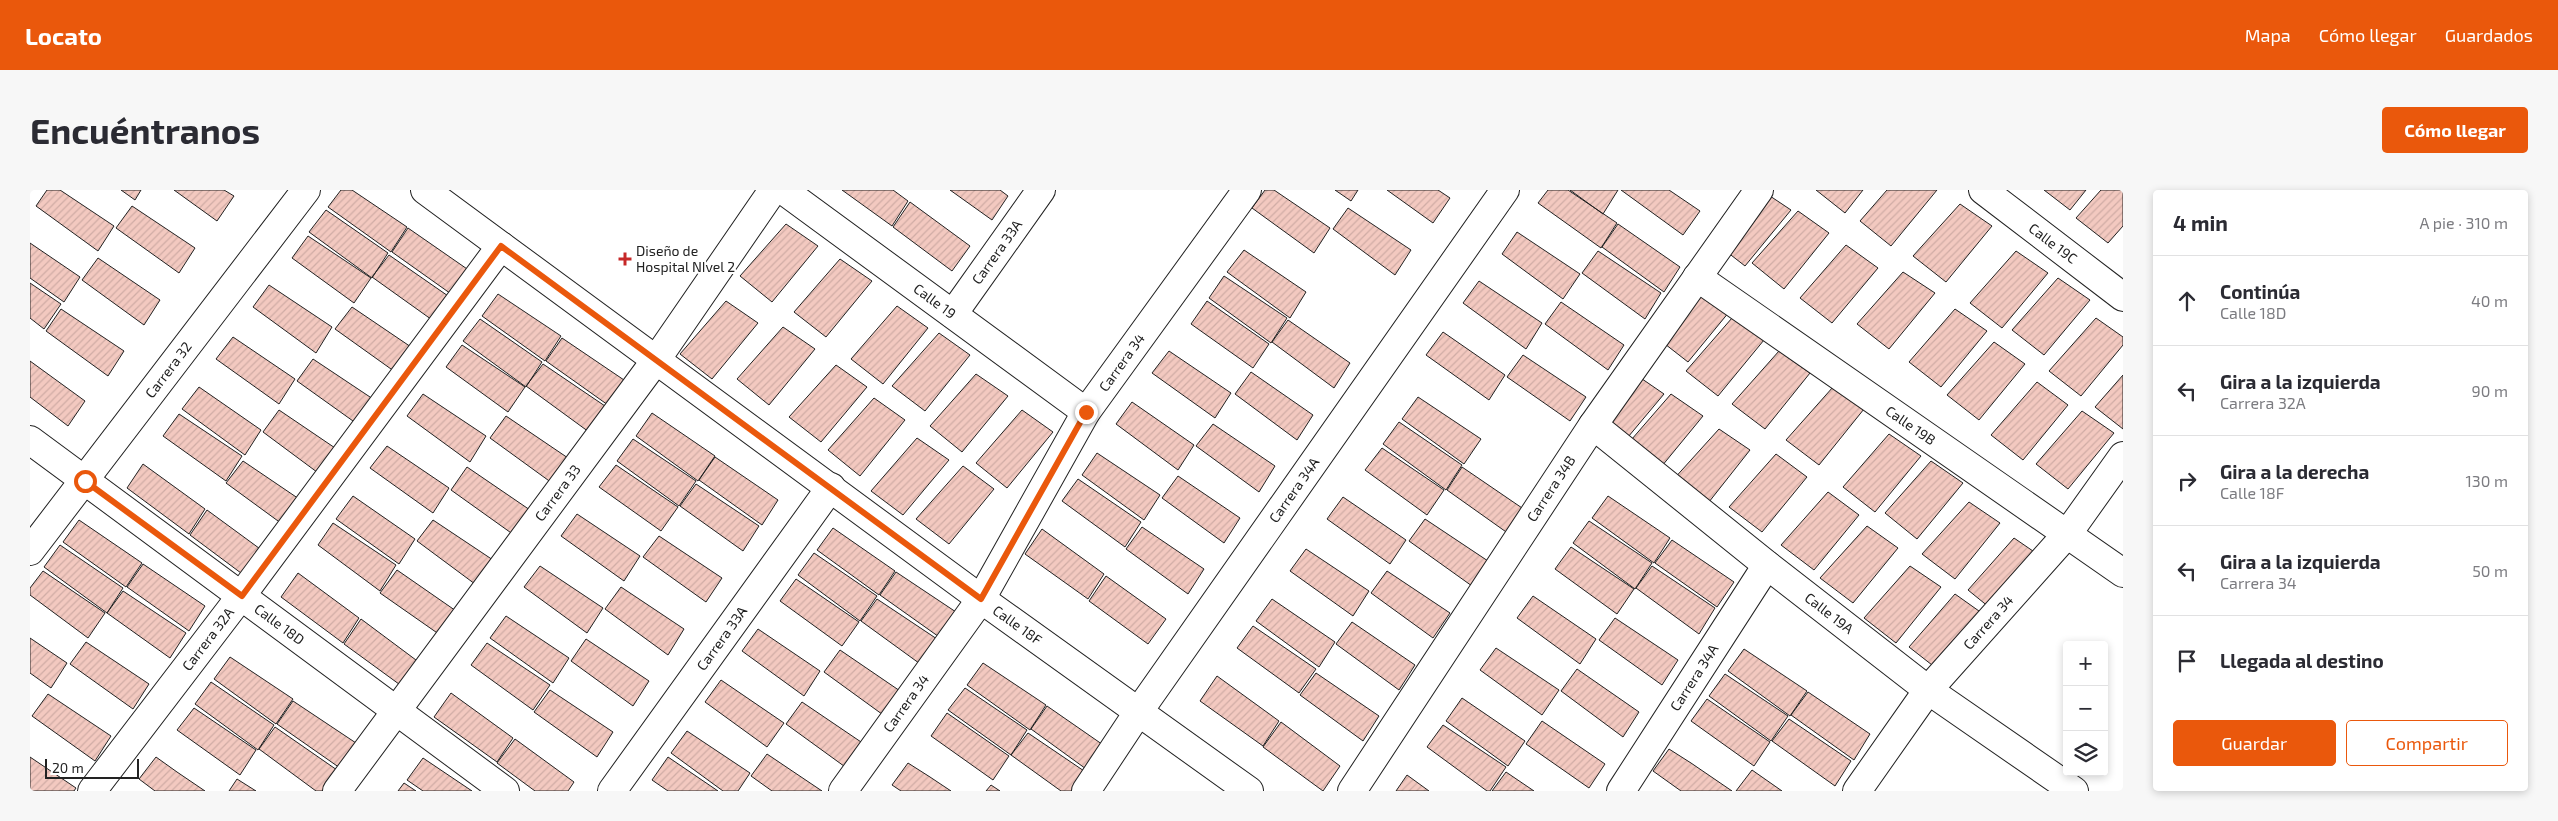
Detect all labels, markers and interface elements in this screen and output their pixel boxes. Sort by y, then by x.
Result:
text: Locato [25,21,102,50]
text: Mapa [2245,24,2291,46]
text: Cómo llegar [2319,24,2417,46]
text: Guardados [2445,24,2533,46]
button: Cómo llegar [2382,107,2528,153]
text: Encuéntranos [30,109,260,151]
text: 4 min [2173,210,2228,235]
text: A pie · 310 m [2420,213,2508,232]
street label: Carrera 33A [968,216,1025,287]
street label: Calle 19C [2026,219,2081,267]
place label: Diseño de Hospital NIvel 2 [636,242,735,275]
marker: Diseño de Hospital NIvel 2 [618,252,632,266]
street label: Calle 19 [910,280,959,322]
text: Continúa [2220,280,2300,303]
icon: ahead [2173,287,2201,315]
text: 40 m [2471,291,2508,310]
text: Calle 18D [2220,303,2286,322]
street label: Carrera 34 [1095,330,1148,394]
street label: Carrera 32 [141,338,195,401]
text: Gira a la izquierda [2220,370,2381,393]
icon: left [2173,377,2201,405]
text: 90 m [2472,381,2508,400]
text: Carrera 32A [2220,393,2306,412]
route end [1075,401,1098,424]
street label: Calle 19B [1883,402,1939,448]
street label: Carrera 34B [1523,452,1579,525]
street label: Carrera 34A [1265,454,1323,526]
text: Gira a la derecha [2220,460,2369,483]
street label: Carrera 33 [531,461,584,524]
icon: right [2173,467,2201,495]
route start [74,470,97,493]
text: 130 m [2466,471,2508,490]
text: Calle 18F [2220,483,2284,502]
text: Gira a la izquierda [2220,550,2381,573]
icon: left [2173,557,2201,585]
text: 50 m [2472,561,2508,580]
text: Carrera 34 [2220,573,2297,592]
street label: Calle 19A [1802,589,1857,637]
street label: Carrera 34 [1959,591,2017,653]
street label: Calle 18D [251,600,308,648]
street label: Calle 18F [990,601,1046,648]
street label: Carrera 33A [693,603,750,674]
street label: Carrera 32A [178,604,237,674]
street label: Carrera 34A [1666,641,1722,714]
map controls [2063,641,2108,776]
button: + [2063,641,2108,686]
icon: arrive [2173,647,2201,675]
text: Llegada al destino [2220,649,2384,672]
street label: Carrera 34 [879,671,932,735]
button: − [2063,686,2108,731]
button: Guardar [2173,720,2336,766]
button: Compartir [2346,720,2508,766]
button: layers [2063,731,2108,776]
scale bar [45,756,139,779]
text: 20 m [52,759,84,776]

